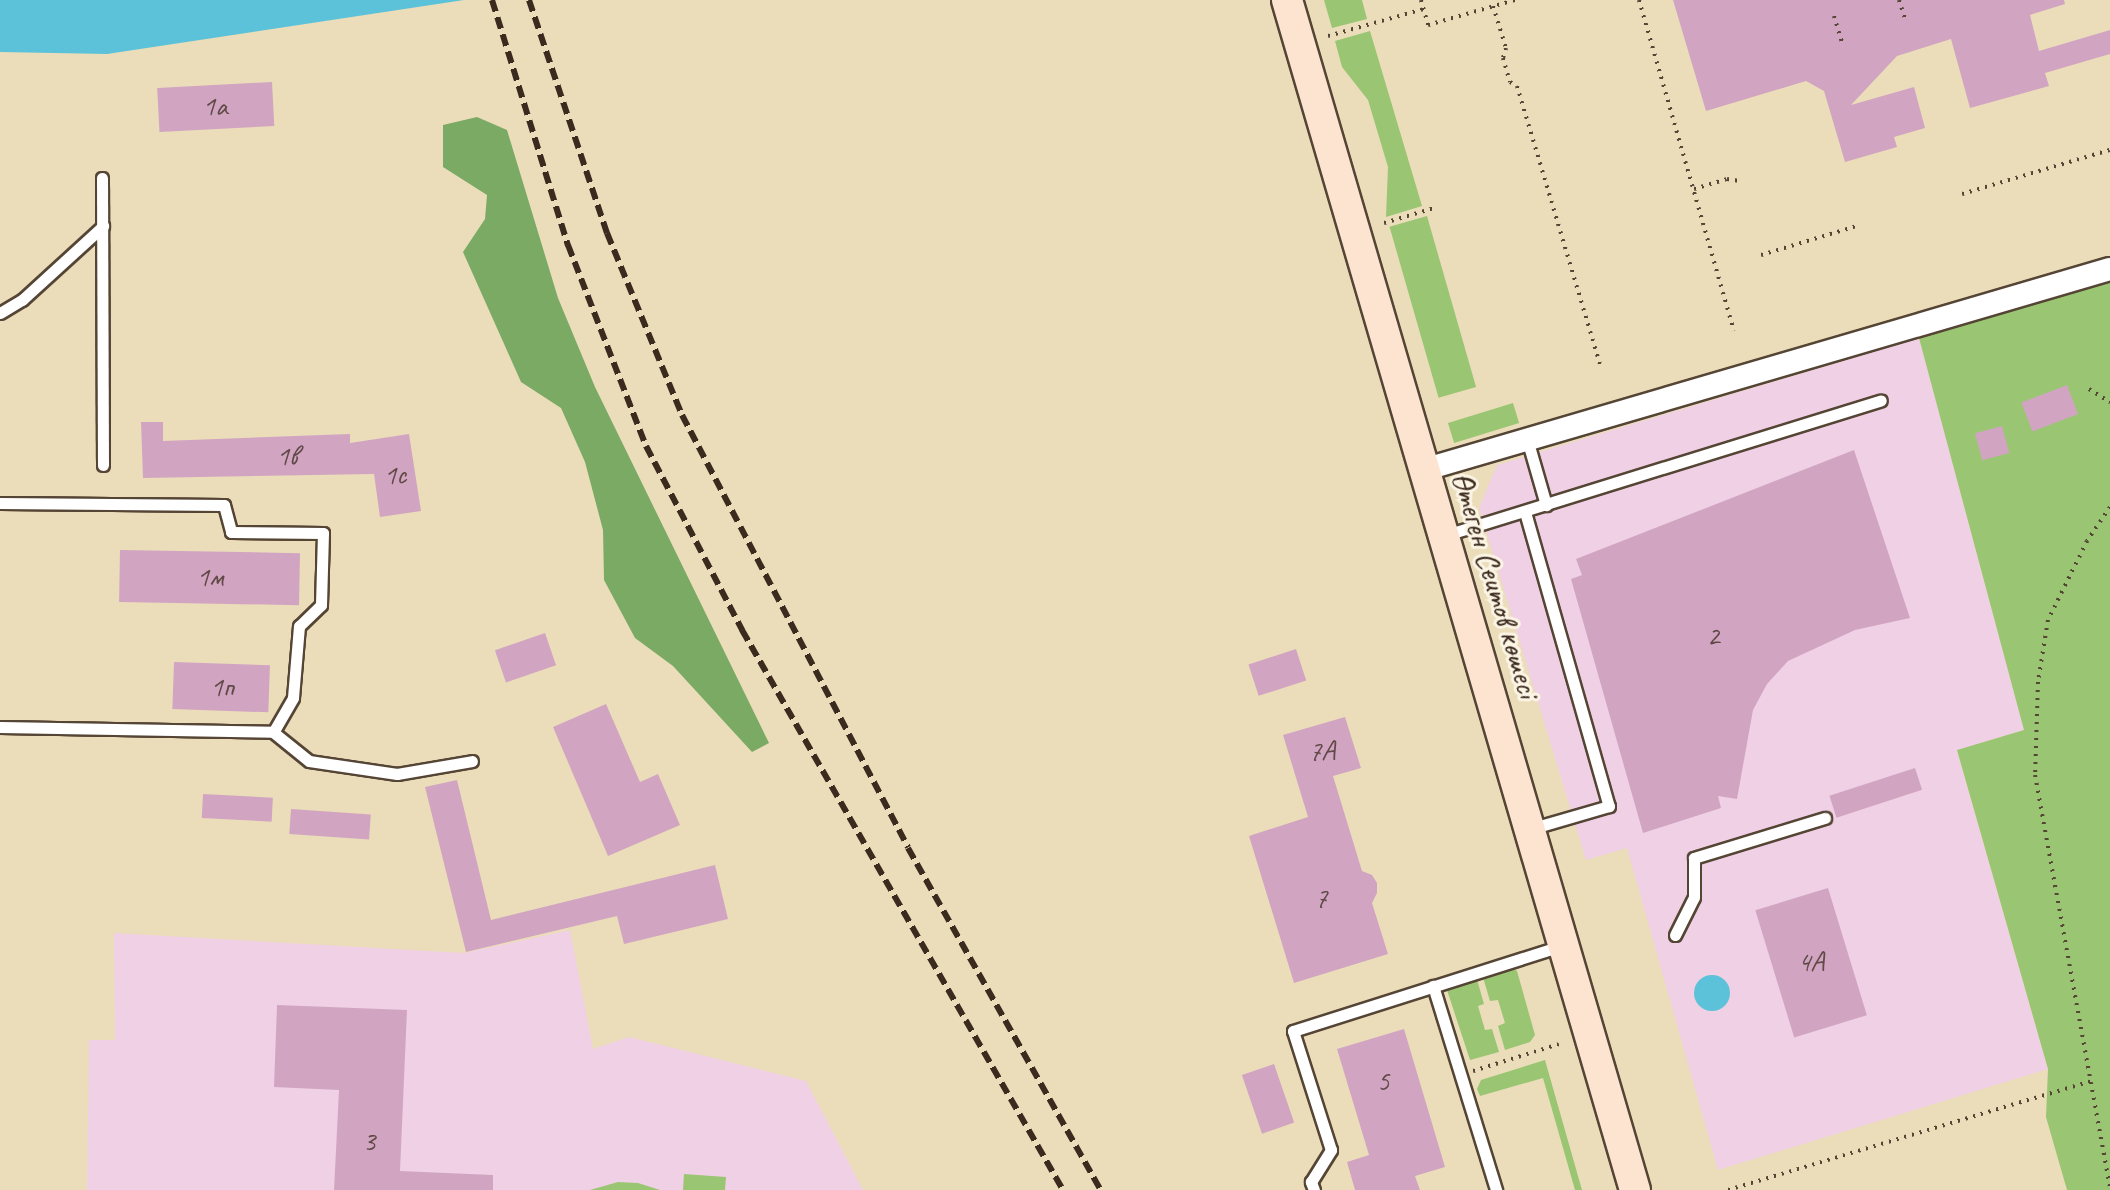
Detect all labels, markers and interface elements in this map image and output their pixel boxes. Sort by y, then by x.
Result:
house number: 1а [203,89,227,123]
house number: 1в [276,439,298,473]
house number: 1с [384,458,406,492]
street label: Өтеген Сеитов көшесі [1442,466,1548,704]
house number: 1м [196,560,224,594]
house number: 2 [1707,619,1719,653]
house number: 1п [210,670,234,704]
house number: 7А [1309,734,1335,768]
house number: 7 [1315,881,1327,915]
house number: 4А [1798,945,1824,979]
house number: 5 [1377,1064,1389,1098]
house number: 3 [363,1124,375,1158]

